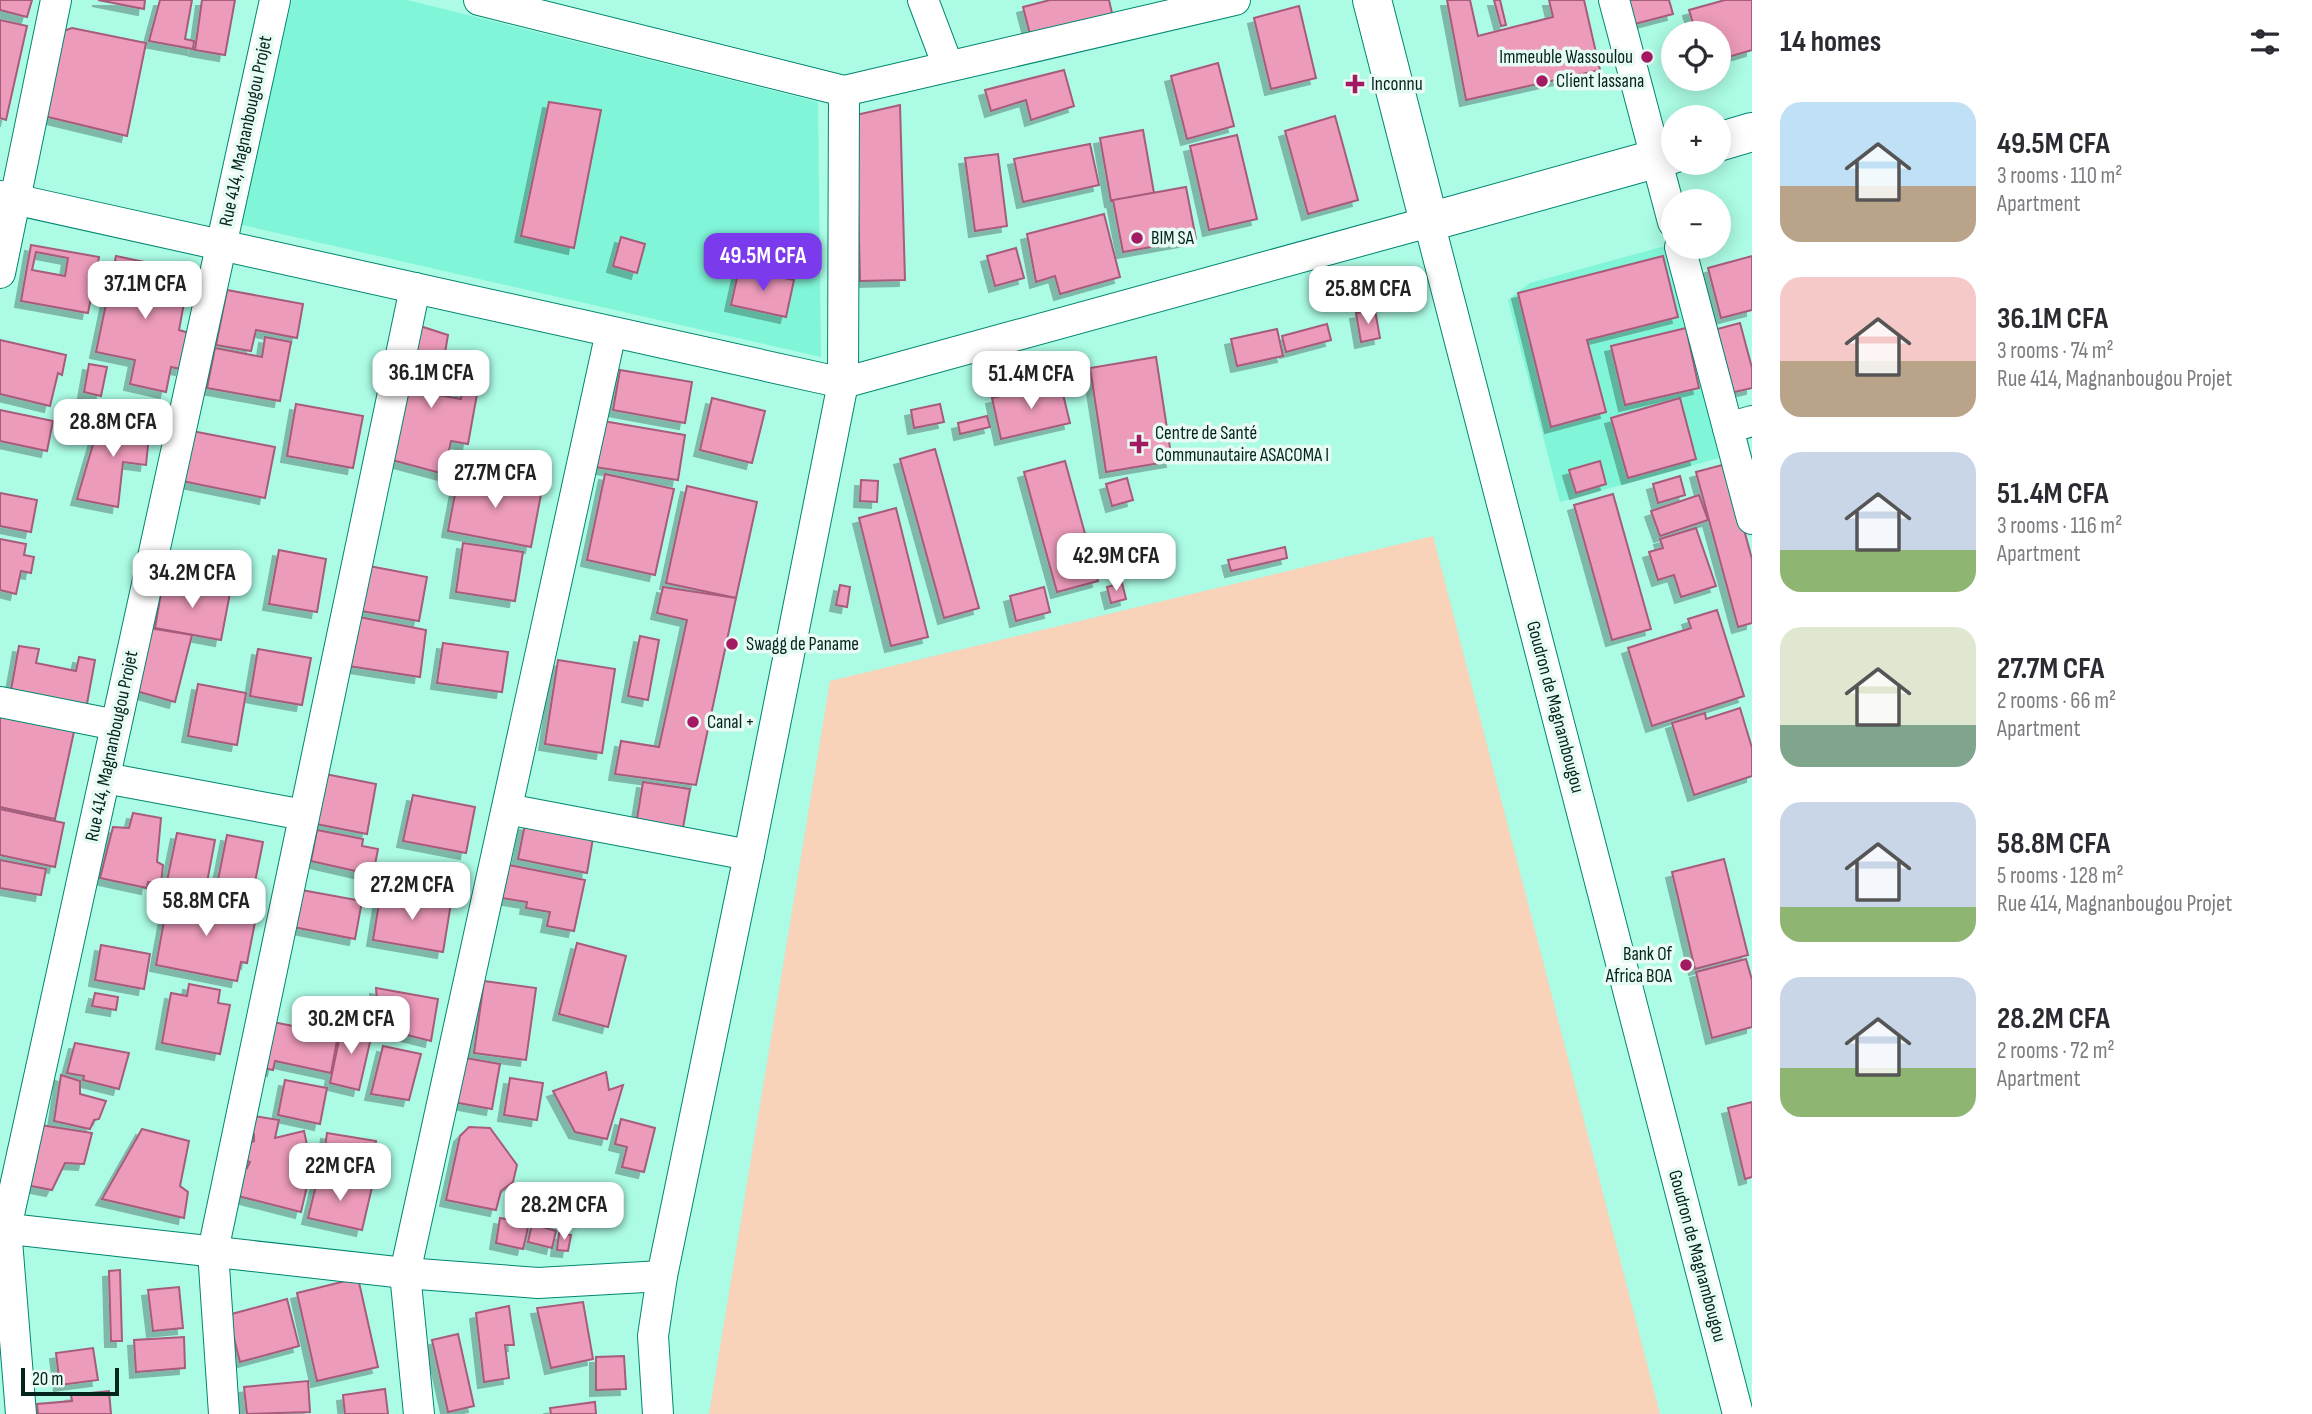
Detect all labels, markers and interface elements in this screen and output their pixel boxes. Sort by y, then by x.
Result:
map controls [1661,21,1731,259]
button: locate [1661,21,1731,91]
icon: filters [2246,23,2284,61]
text: 14 homes [1780,24,1881,60]
street label: Rue 414, Magnanbougou Projet [215,33,277,228]
place label: Immeuble Wassoulou [1499,46,1633,69]
marker: Immeuble Wassoulou [1639,49,1655,65]
place label: Client lassana [1556,70,1644,93]
place label: Inconnu [1371,73,1423,96]
marker: Client lassana [1534,73,1550,89]
marker: Inconnu [1345,74,1365,94]
button: + [1661,105,1731,175]
text: 49.5M CFA [1997,126,2110,162]
icon: home [1836,130,1920,214]
text: 3 rooms · 110 m² [1997,162,2122,190]
button: − [1661,189,1731,259]
text: Apartment [1997,190,2081,218]
place label: BIM SA [1151,227,1195,250]
marker: BIM SA [1129,230,1145,246]
pin: 49.5M CFA [683,233,843,293]
text: 49.5M CFA [720,242,806,270]
pin: 37.1M CFA [65,262,225,321]
pin: 25.8M CFA [1288,266,1448,326]
text: 37.1M CFA [104,270,186,298]
text: 25.8M CFA [1325,275,1411,303]
text: 36.1M CFA [1997,301,2108,337]
icon: home [1836,305,1920,389]
text: 3 rooms · 74 m² [1997,337,2114,365]
pin: 36.1M CFA [351,350,511,410]
pin: 51.4M CFA [951,352,1111,411]
text: 36.1M CFA [388,359,474,387]
text: 51.4M CFA [988,360,1074,388]
text: Rue 414, Magnanbougou Projet [1997,365,2232,393]
pin: 28.8M CFA [33,400,193,459]
text: 28.8M CFA [70,408,156,436]
place label: Centre de Santé Communautaire ASACOMA I [1155,422,1329,467]
marker: Centre de Santé Communautaire ASACOMA I [1129,434,1149,454]
pin: 27.7M CFA [415,450,575,510]
text: 27.7M CFA [454,459,536,487]
text: 51.4M CFA [1997,476,2109,512]
icon: home [1836,480,1920,564]
text: 3 rooms · 116 m² [1997,512,2122,540]
pin: 42.9M CFA [1036,534,1196,593]
text: Apartment [1997,540,2081,568]
text: 42.9M CFA [1073,542,1159,570]
pin: 34.2M CFA [112,550,272,610]
text: 34.2M CFA [149,559,235,587]
street label: Goudron de Magnambougou [1521,619,1589,795]
place label: Swagg de Paname [746,633,859,656]
marker: Swagg de Paname [724,636,740,652]
street label: Rue 414, Magnanbougou Projet [81,648,143,843]
text: 27.7M CFA [1997,651,2104,687]
icon: home [1836,655,1920,739]
text: 2 rooms · 66 m² [1997,687,2116,715]
place label: Canal + [707,711,755,734]
marker: Canal + [685,714,701,730]
text: Apartment [1997,715,2081,743]
text: 58.8M CFA [1997,826,2110,862]
icon: home [1836,830,1920,914]
pin: 27.2M CFA [332,862,492,922]
text: 5 rooms · 128 m² [1997,862,2124,890]
text: 27.2M CFA [370,871,454,899]
pin: 58.8M CFA [126,878,286,938]
text: 58.8M CFA [163,887,249,915]
text: Rue 414, Magnanbougou Projet [1997,890,2232,918]
place label: Bank Of Africa BOA [1605,943,1673,988]
marker: Bank Of Africa BOA [1678,957,1694,973]
pin: 30.2M CFA [271,996,431,1056]
text: 28.2M CFA [1997,1001,2110,1037]
text: 30.2M CFA [308,1005,394,1033]
icon: home [1836,1005,1920,1089]
text: 2 rooms · 72 m² [1997,1037,2115,1065]
text: Apartment [1997,1065,2081,1093]
pin: 22M CFA [275,1144,405,1203]
text: 22M CFA [305,1152,375,1180]
street label: Goudron de Magnambougou [1663,1168,1731,1344]
pin: 28.2M CFA [484,1182,644,1242]
text: 28.2M CFA [521,1191,607,1219]
scale bar [21,1365,119,1397]
text: 20 m [32,1368,64,1391]

